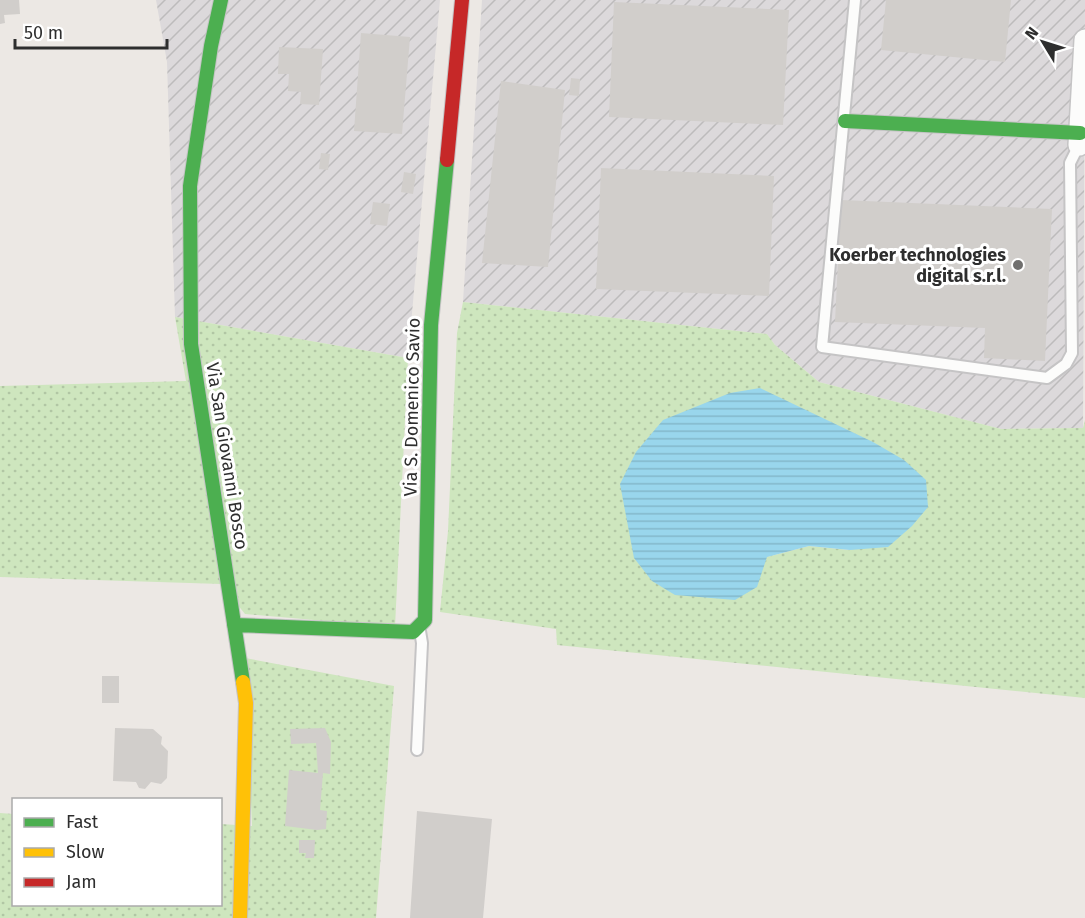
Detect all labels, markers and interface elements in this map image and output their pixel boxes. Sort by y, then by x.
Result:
scale bar [15,12,166,50]
north arrow [1013,12,1073,72]
text: 50 m [24,22,63,44]
text: N [1021,23,1042,43]
place label: Koerber technologies digital s.r.l. [829,244,1006,287]
marker: Koerber technologies digital s.r.l. [1011,258,1025,272]
street label: Via S. Domenico Savio [399,317,425,497]
street label: Via San Giovanni Bosco [201,361,253,551]
legend [12,798,222,906]
text: Fast [66,811,99,833]
text: Slow [66,841,105,863]
text: Jam [66,871,97,893]

